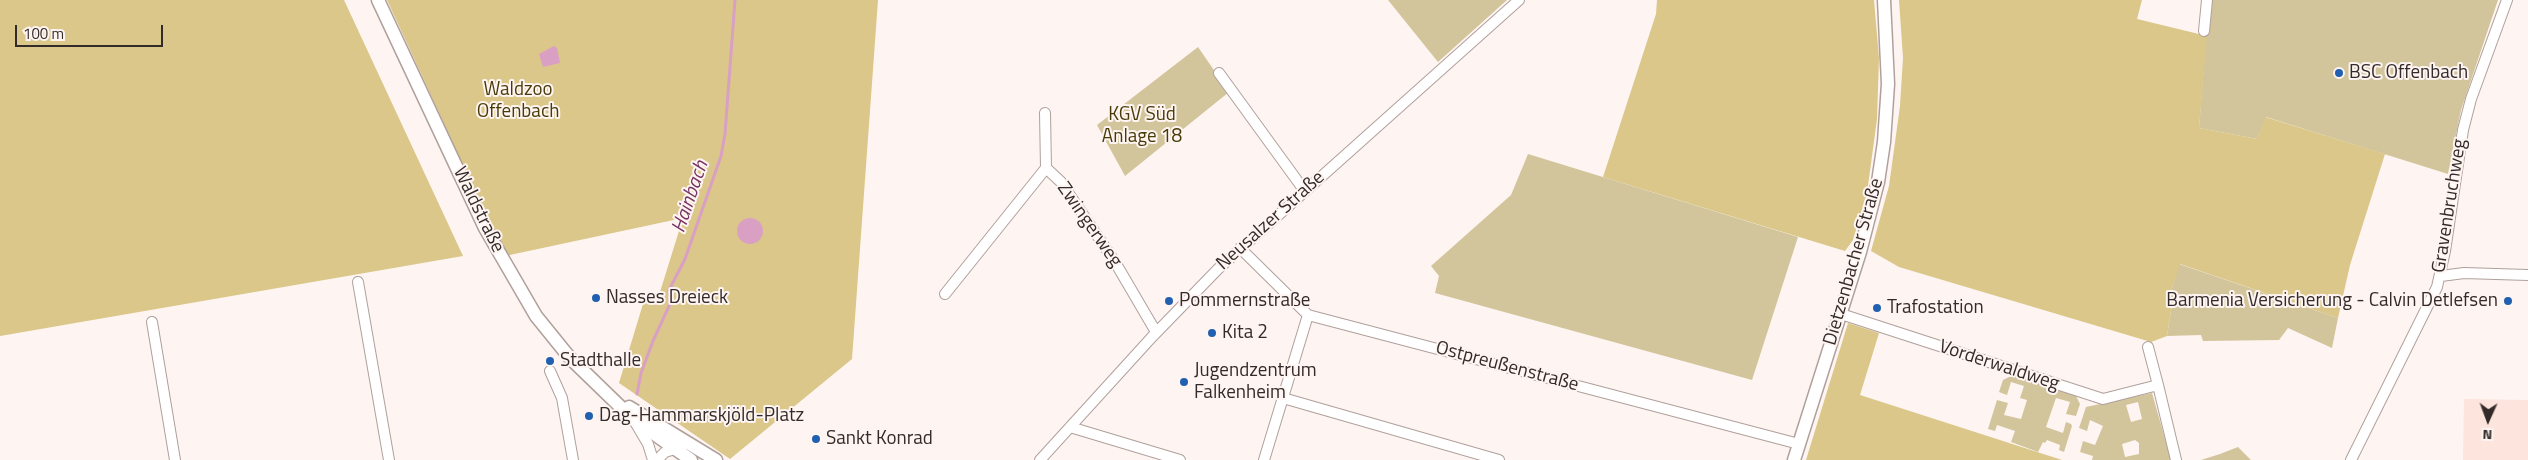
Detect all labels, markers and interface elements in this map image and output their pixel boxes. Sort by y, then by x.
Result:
scale bar [18,15,165,47]
text: 100 m [23,22,64,45]
place label: BSC Offenbach [2349,62,2468,84]
marker: BSC Offenbach [2333,67,2345,79]
park label: Waldzoo Offenbach [477,79,559,123]
park label: KGV Süd Anlage 18 [1102,104,1182,148]
street label: Gravenbruchweg [2428,137,2472,275]
water label: Hainbach [668,158,714,236]
street label: Waldstraße [447,163,509,257]
street label: Neusalzer Straße [1212,167,1330,275]
street label: Dietzenbacher Straße [1819,176,1889,348]
street label: Zwingerweg [1051,178,1127,272]
place label: Nasses Dreieck [606,287,728,309]
place label: Pommernstraße [1179,290,1310,312]
place label: Barmenia Versicherung - Calvin Detlefsen [2166,290,2498,312]
marker: Nasses Dreieck [590,292,602,304]
marker: Pommernstraße [1163,295,1175,307]
marker: Barmenia Versicherung - Calvin Detlefsen [2502,295,2514,307]
place label: Trafostation [1887,297,1984,319]
marker: Trafostation [1871,302,1883,314]
place label: Kita 2 [1222,322,1268,344]
marker: Kita 2 [1206,327,1218,339]
street label: Vorderwaldweg [1936,336,2062,396]
street label: Ostpreußenstraße [1433,337,1581,397]
place label: Stadthalle [560,350,641,372]
marker: Stadthalle [544,355,556,367]
place label: Jugendzentrum Falkenheim [1194,360,1317,404]
marker: Jugendzentrum Falkenheim [1178,376,1190,388]
north arrow [2463,395,2513,445]
place label: Dag-Hammarskjöld-Platz [599,405,804,427]
marker: Dag-Hammarskjöld-Platz [583,410,595,422]
text: N [2482,425,2493,446]
place label: Sankt Konrad [826,428,933,450]
marker: Sankt Konrad [810,433,822,445]

